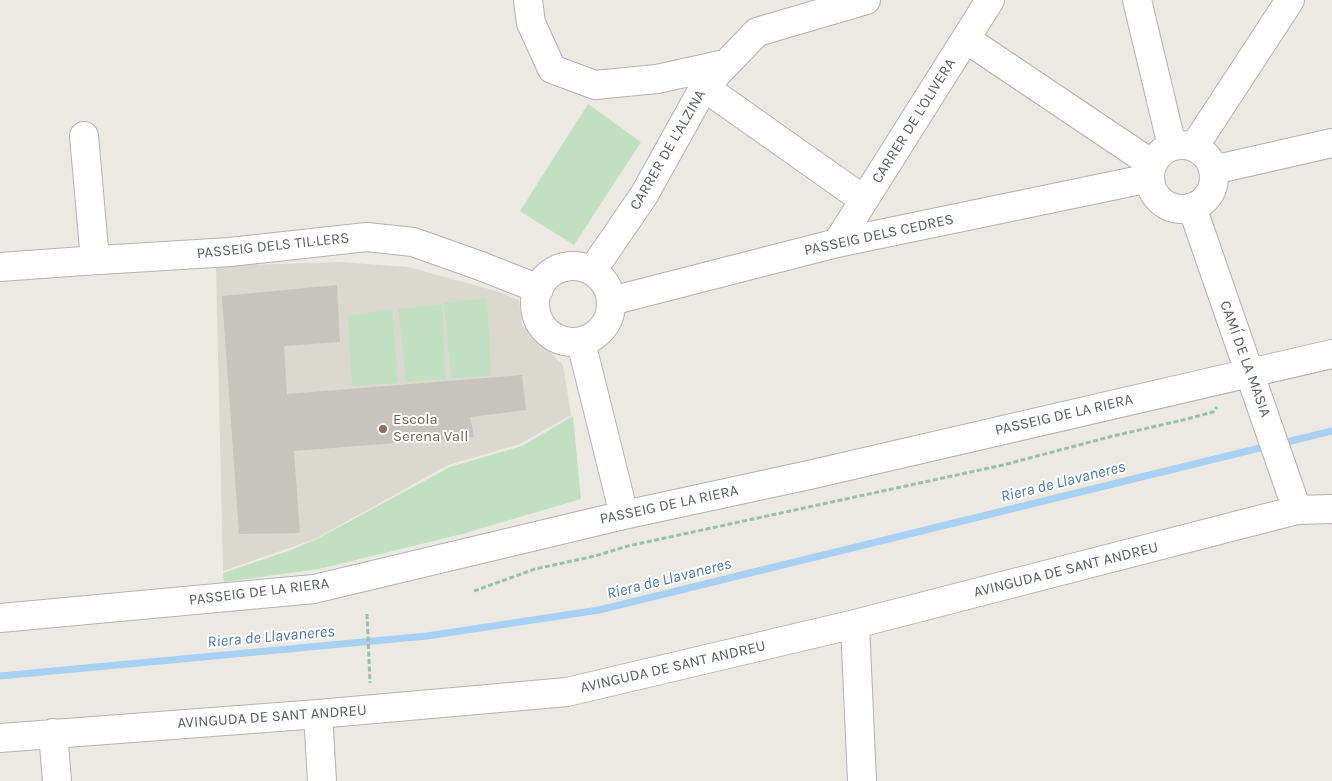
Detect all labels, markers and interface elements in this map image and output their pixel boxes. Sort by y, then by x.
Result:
street label: CARRER DE L'OLIVERA [868,55,960,187]
street label: CARRER DE L'ALZINA [626,87,710,213]
street label: PASSEIG DELS CEDRES [803,210,955,260]
street label: PASSEIG DELS TIL·LERS [196,229,350,263]
street label: CAMÍ DE LA MASIA [1216,298,1274,420]
street label: PASSEIG DE LA RIERA [993,390,1135,440]
place label: Escola Serena Vall [393,411,468,446]
marker: Escola Serena Vall [377,423,389,435]
water label: Riera de Llavaneres [999,457,1127,507]
street label: PASSEIG DE LA RIERA [598,482,740,528]
street label: AVINGUDA DE SANT ANDREU [972,538,1160,602]
water label: Riera de Llavaneres [605,554,733,604]
street label: PASSEIG DE LA RIERA [188,574,330,610]
water label: Riera de Llavaneres [207,622,335,652]
street label: AVINGUDA DE SANT ANDREU [579,637,767,697]
street label: AVINGUDA DE SANT ANDREU [177,701,367,733]

